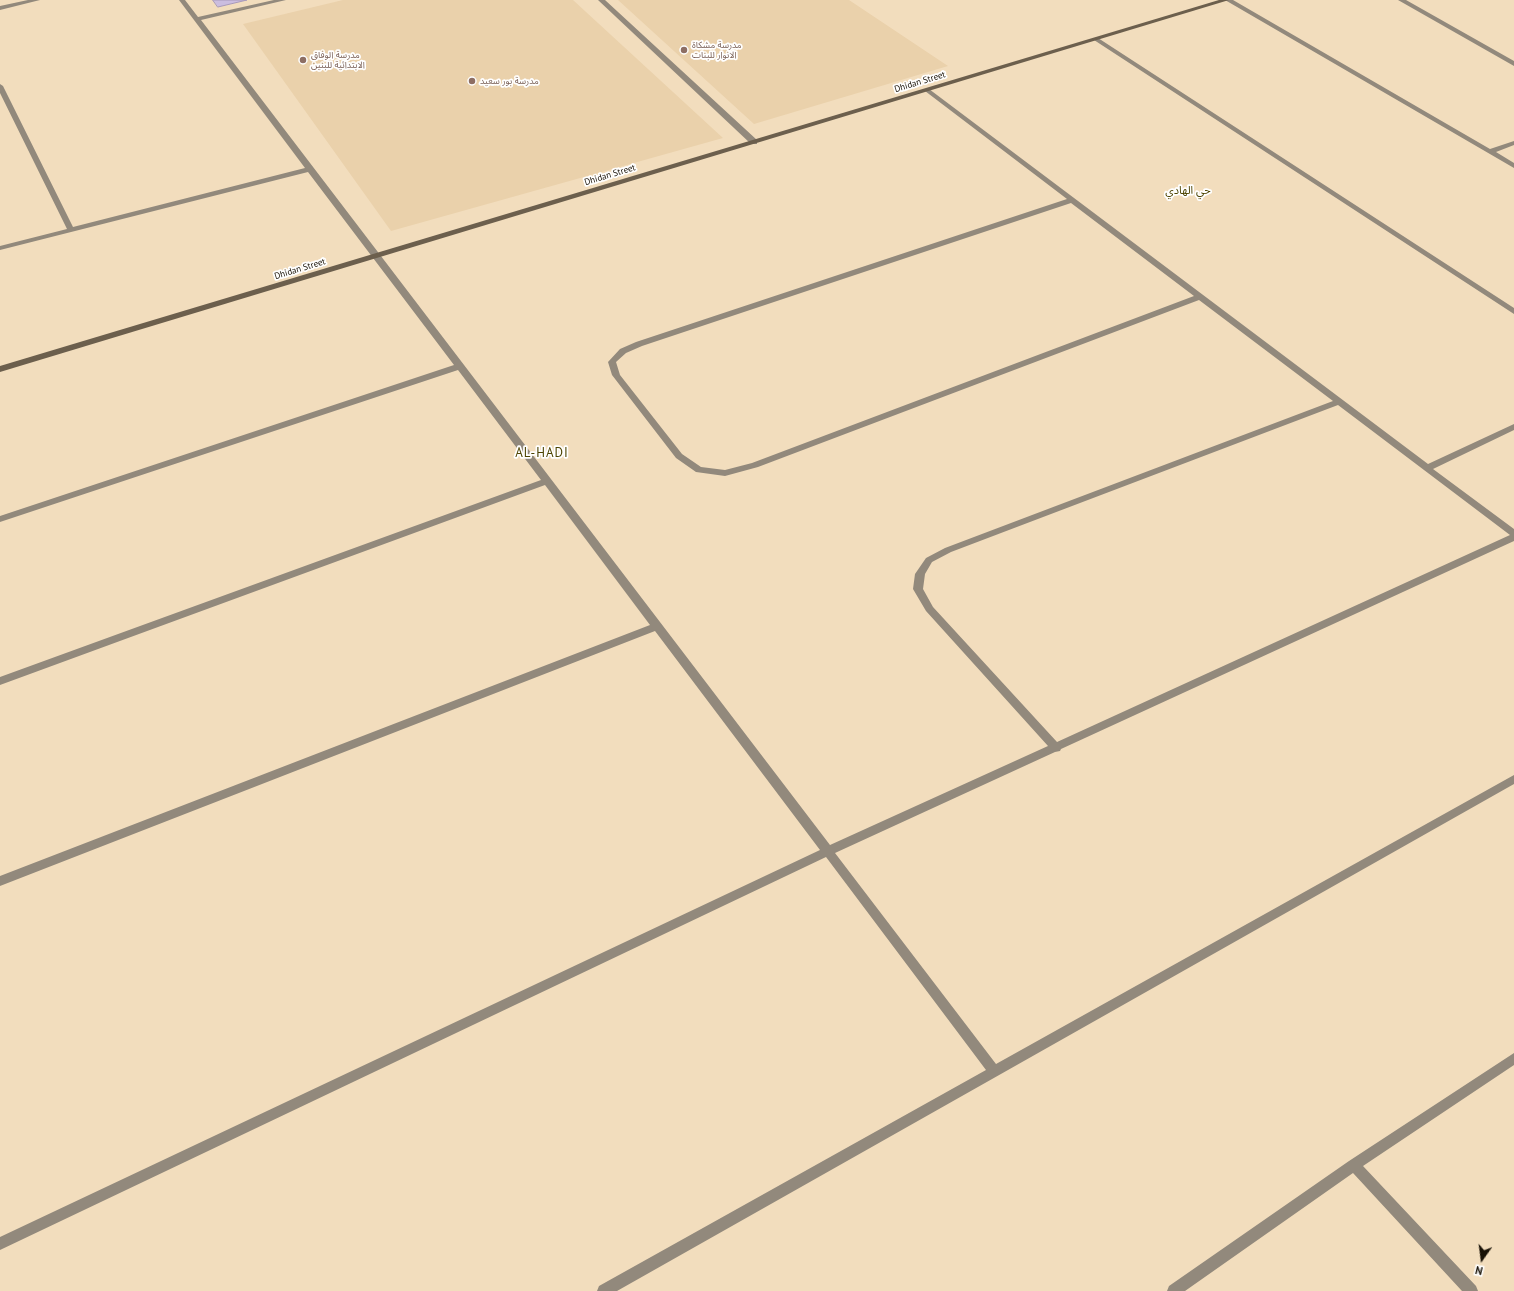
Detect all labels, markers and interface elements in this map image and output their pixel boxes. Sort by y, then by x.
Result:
place label: مدرسة مشكاة الانوار للبنات [692,40,742,61]
marker: مدرسة مشكاة الانوار للبنات [679,45,689,55]
place label: مدرسة الوفاق الابتدائية للبنين [311,50,365,71]
marker: مدرسة الوفاق الابتدائية للبنين [298,55,308,65]
street label: Dhidan Street [893,69,947,95]
marker: مدرسة بور سعيد [467,76,477,86]
place label: مدرسة بور سعيد [480,76,539,86]
street label: Dhidan Street [583,162,637,188]
district label: حي الهادي [1165,184,1211,198]
street label: Dhidan Street [273,256,327,282]
district label: AL-HADI [515,445,569,461]
north arrow [1462,1239,1502,1279]
text: N [1474,1263,1484,1278]

